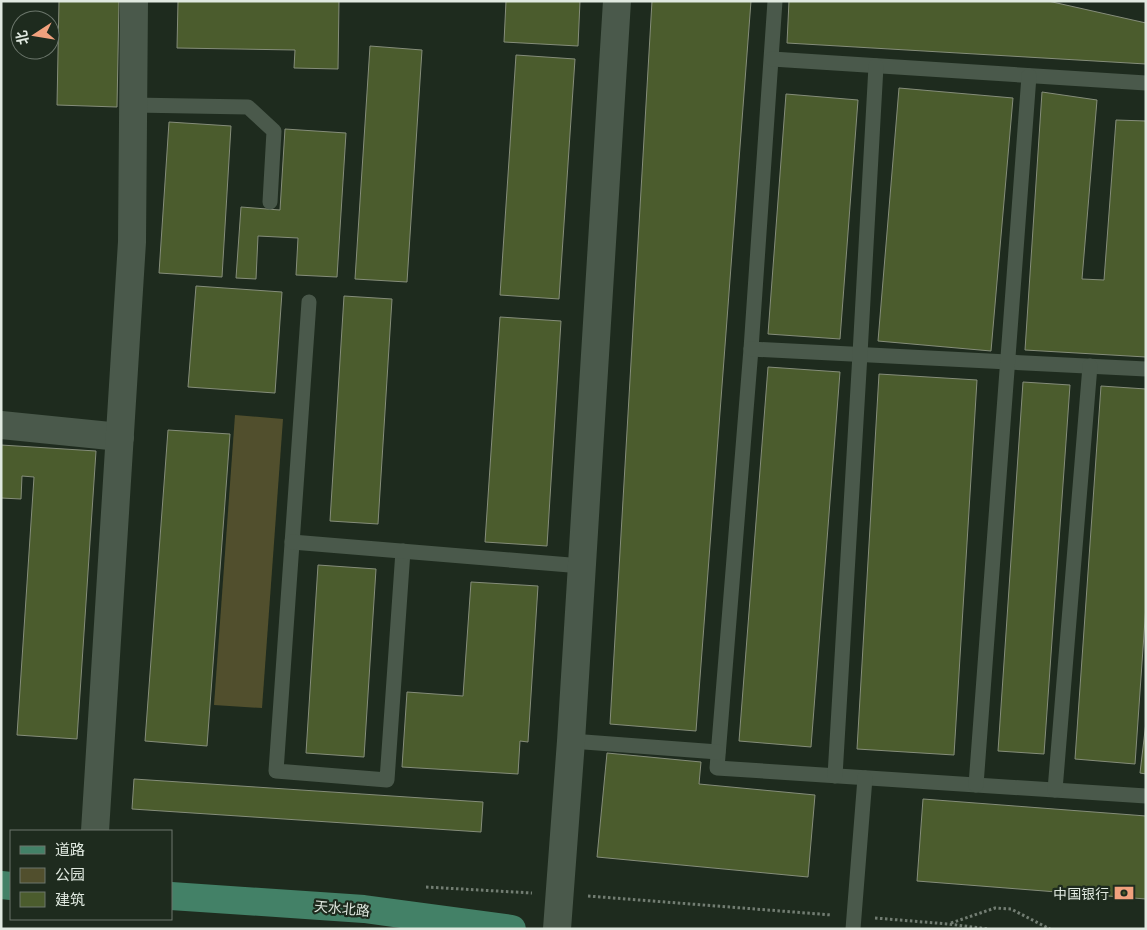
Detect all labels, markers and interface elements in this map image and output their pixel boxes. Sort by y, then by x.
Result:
north arrow [10,10,60,60]
text: 北 [11,29,33,47]
legend [10,830,172,920]
text: 道路 [55,839,85,859]
text: 公园 [55,864,85,884]
bank icon: 中国银行 [1113,882,1135,904]
place label: 中国银行 [1053,884,1109,903]
text: 建筑 [55,889,85,909]
street label: 天水北路 [313,896,371,920]

